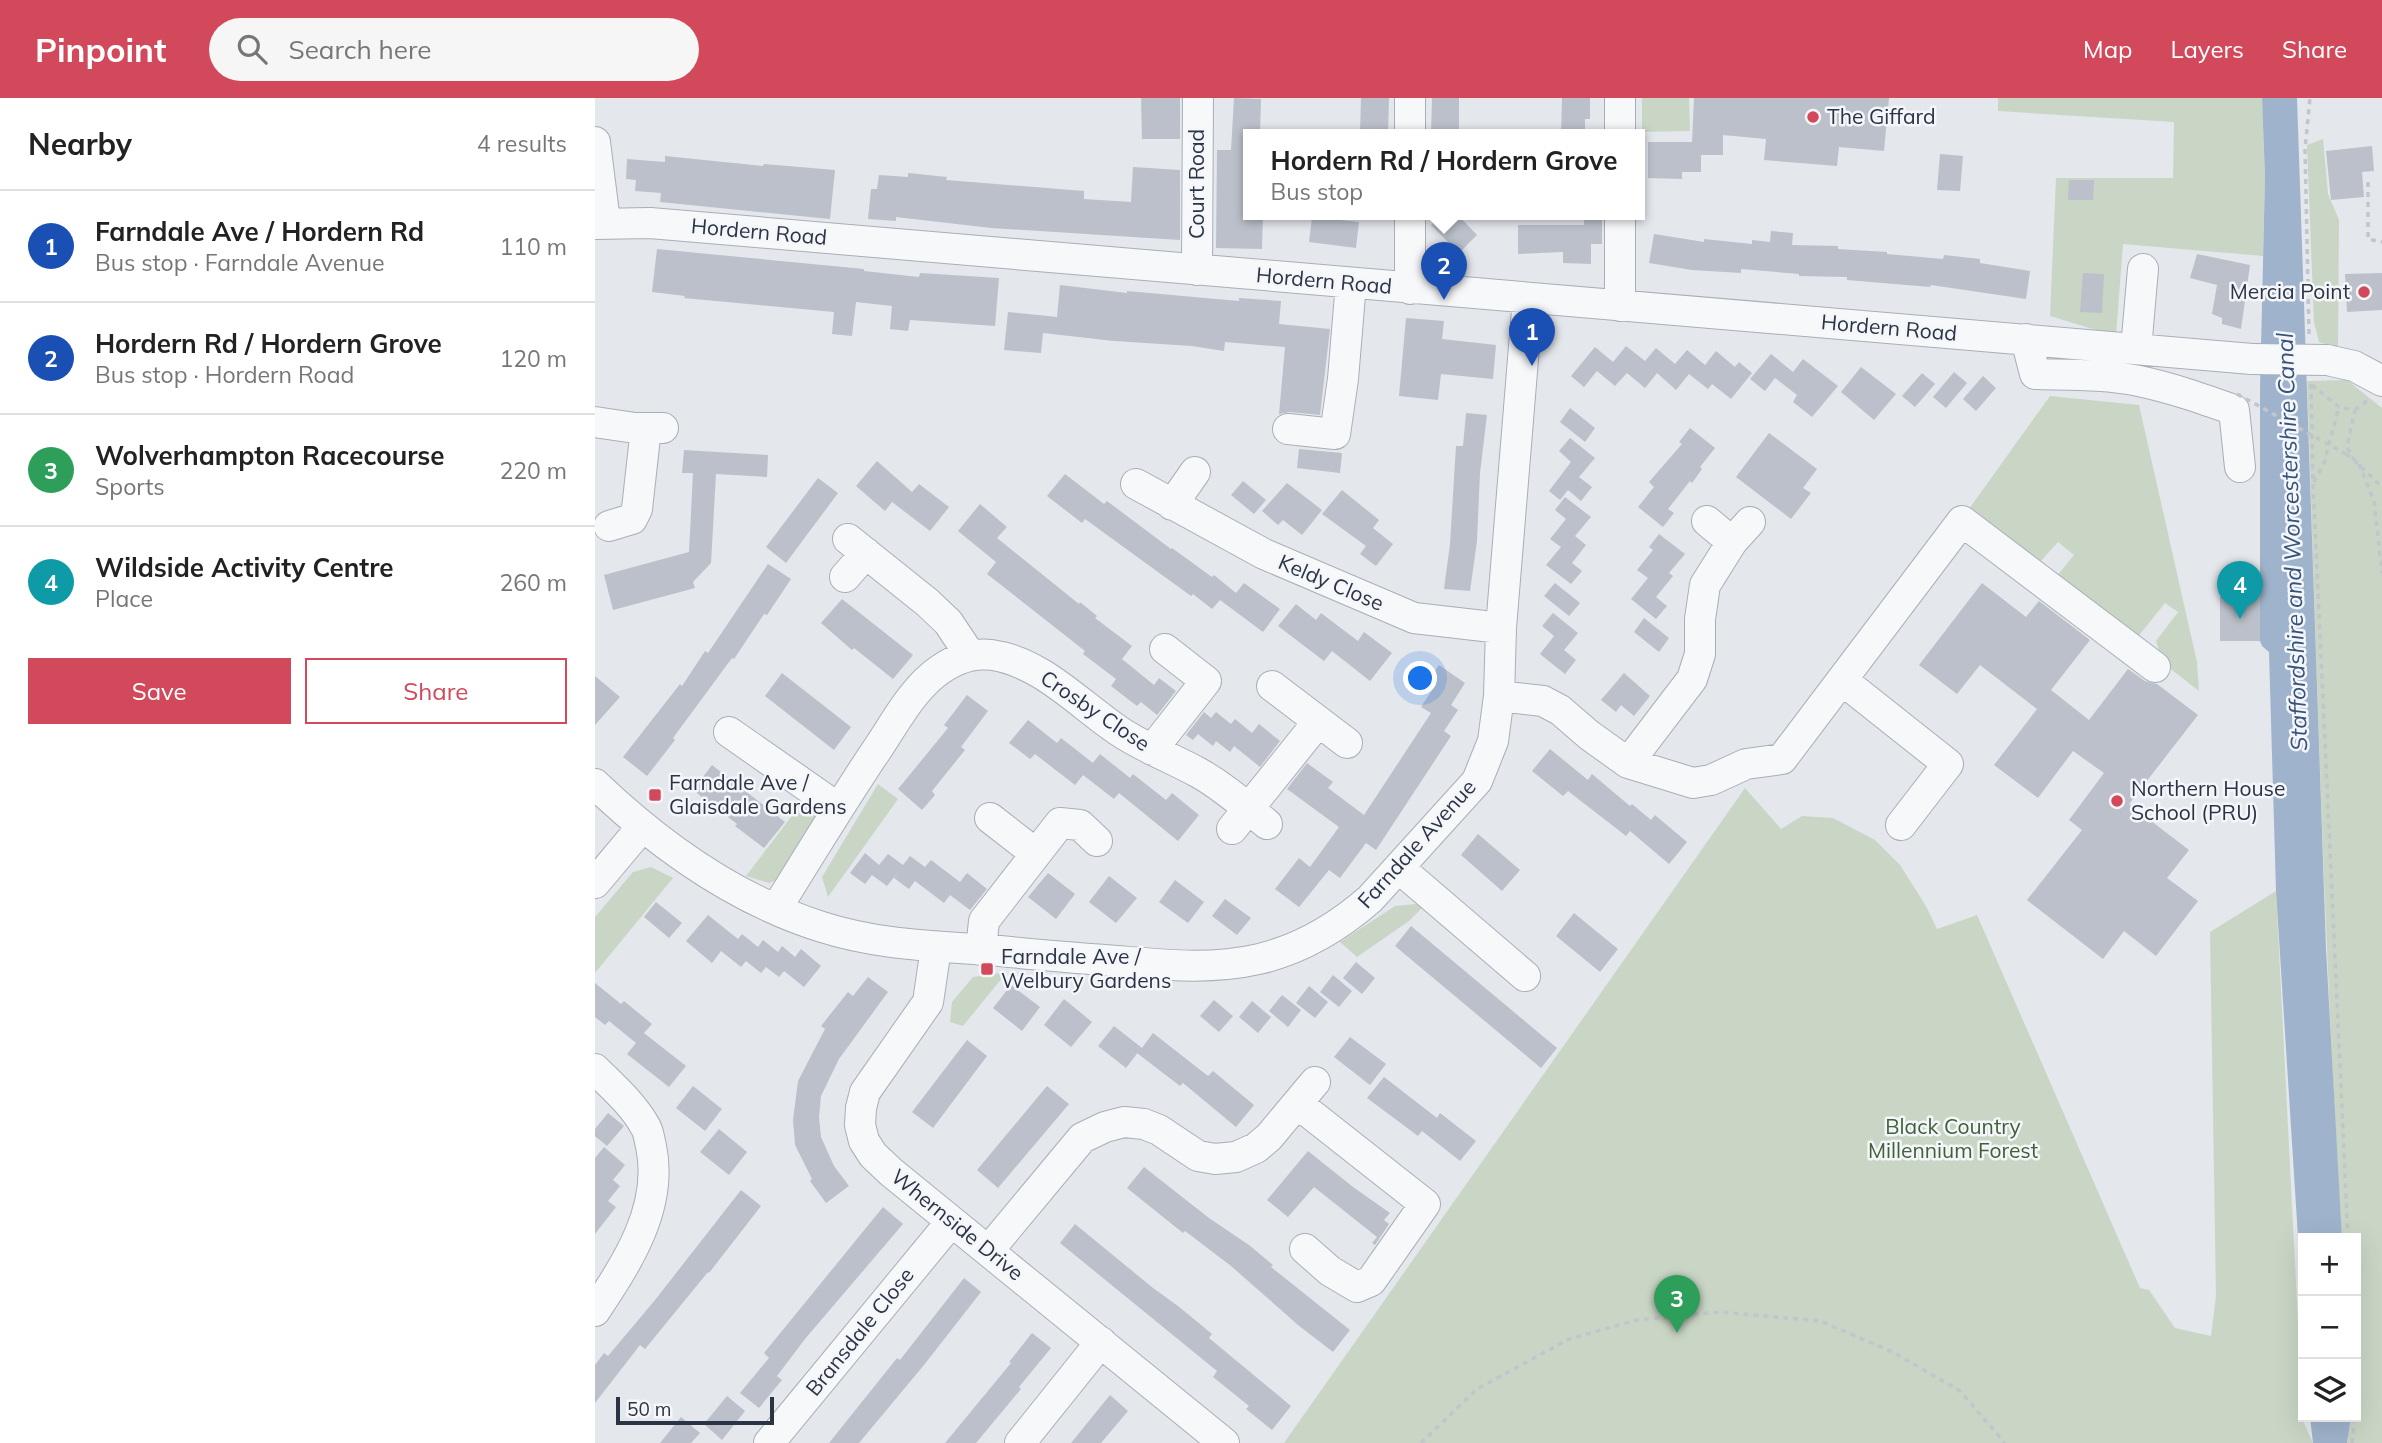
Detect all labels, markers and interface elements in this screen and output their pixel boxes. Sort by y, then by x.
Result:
search box [209,18,699,81]
text: Pinpoint [35,29,167,70]
icon: search [233,30,271,68]
text: Search here [289,33,431,66]
text: Map [2083,34,2132,64]
text: Layers [2170,34,2244,64]
text: Share [2282,34,2347,64]
place label: The Giffard [1827,103,1936,129]
marker: The Giffard [1805,109,1821,125]
text: Nearby [28,125,132,163]
text: 4 results [477,129,567,158]
street label: Court Road [1183,129,1209,239]
popup [1243,129,1645,220]
text: Hordern Rd / Hordern Grove [1271,144,1617,177]
text: Bus stop [1271,177,1363,206]
street label: Hordern Road [690,212,828,250]
text: Farndale Ave / Hordern Rd [95,215,424,248]
text: 1 [44,232,58,261]
text: 110 m [499,232,567,261]
pin: 2 [1421,242,1467,300]
text: Bus stop · Farndale Avenue [95,248,385,277]
street label: Hordern Road [1255,261,1393,299]
place label: Mercia Point [2230,278,2350,304]
marker: Mercia Point [2356,284,2372,300]
pin: 1 [1509,308,1555,366]
street label: Hordern Road [1820,308,1958,346]
text: Hordern Rd / Hordern Grove [95,327,442,360]
water label: Staffordshire and Worcestershire Canal [2270,332,2313,752]
text: 2 [44,344,58,373]
text: 120 m [499,344,567,373]
text: Bus stop · Hordern Road [95,360,354,389]
text: Wolverhampton Racecourse [95,439,445,472]
text: 3 [44,456,58,485]
text: 220 m [499,456,567,485]
text: Sports [95,472,165,501]
street label: Keldy Close [1275,548,1388,616]
text: Wildside Activity Centre [95,551,393,584]
pin: 4 [2217,561,2263,619]
text: 4 [44,568,58,597]
text: 260 m [499,568,567,597]
text: Place [95,584,153,613]
button: Save [28,658,291,724]
button: Share [305,658,567,724]
your location [1403,661,1437,695]
street label: Crosby Close [1036,664,1155,756]
place label: Farndale Ave / Glaisdale Gardens [669,769,847,819]
street label: Farndale Avenue [1352,774,1481,913]
place label: Northern House School (PRU) [2131,775,2285,825]
marker: Farndale Ave / Glaisdale Gardens [647,787,663,803]
marker: Northern House School (PRU) [2109,793,2125,809]
place label: Farndale Ave / Welbury Gardens [1001,943,1171,993]
marker: Farndale Ave / Welbury Gardens [979,961,995,977]
park label: Black Country Millennium Forest [1868,1113,2038,1163]
street label: Whernside Drive [886,1163,1029,1286]
map controls [2298,1233,2361,1422]
button: + [2298,1233,2361,1296]
street label: Bransdale Close [800,1262,919,1401]
pin: 3 [1654,1275,1700,1333]
button: − [2298,1296,2361,1359]
button: layers [2298,1359,2361,1422]
scale bar [616,1394,773,1426]
text: 50 m [627,1397,671,1421]

